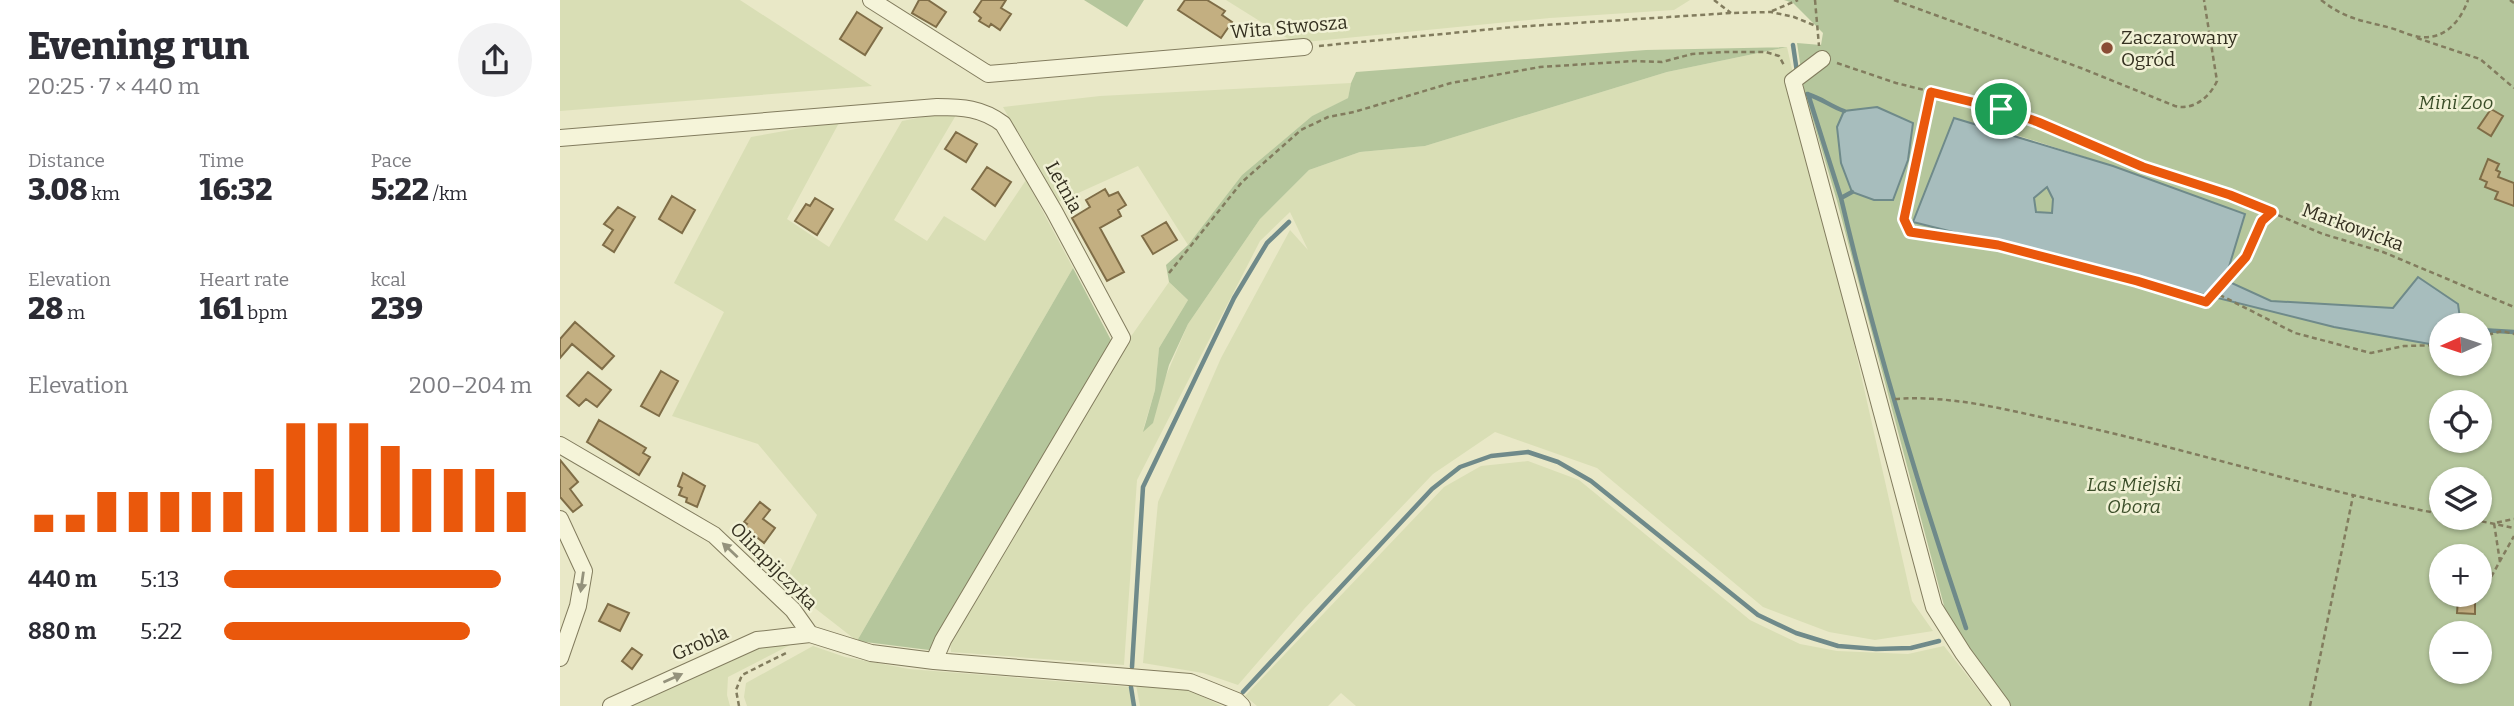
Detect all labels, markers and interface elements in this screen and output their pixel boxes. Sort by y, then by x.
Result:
street label: Wita Stwosza [1230,10,1349,44]
text: Evening run [28,23,249,69]
button: share [458,23,532,97]
place label: Zaczarowany Ogród [2121,26,2239,71]
marker: Zaczarowany Ogród [2099,40,2115,56]
text: 20:25 · 7 × 440 m [28,72,200,100]
pin [1971,79,2031,139]
icon: arrive [1982,90,2020,128]
park label: Mini Zoo [2419,91,2493,114]
text: Distance [28,149,105,172]
text: Time [199,149,244,172]
text: Pace [371,149,412,172]
street label: Letnia [1041,157,1088,217]
text: 3.08 [28,172,88,208]
text: 16:32 [199,172,272,208]
text: 5:22 [371,172,429,208]
text: km [88,182,120,205]
text: /km [429,182,467,205]
street label: Markowicka [2299,198,2408,256]
text: Elevation [28,268,111,291]
text: Heart rate [199,268,289,291]
text: kcal [371,268,406,291]
text: 28 [28,291,63,327]
text: 161 [199,291,243,327]
text: 239 [371,291,423,327]
text: m [63,301,85,324]
text: bpm [243,301,288,324]
north arrow [2429,313,2492,376]
map controls [2429,313,2492,684]
text: Elevation [28,371,128,399]
text: 200–204 m [409,371,532,399]
button: locate [2429,390,2492,453]
button: layers [2429,467,2492,530]
park label: Las Miejski Obora [2087,473,2181,518]
street label: Olimpijczyka [725,517,823,615]
one-way arrow [721,542,739,558]
button: + [2429,544,2492,607]
text: 440 m [28,565,97,593]
text: 5:13 [140,565,180,593]
one-way arrow [576,571,587,593]
text: 880 m [28,617,96,645]
text: 5:22 [140,617,182,645]
street label: Grobla [668,620,732,666]
button: − [2429,621,2492,684]
one-way arrow [663,672,683,684]

